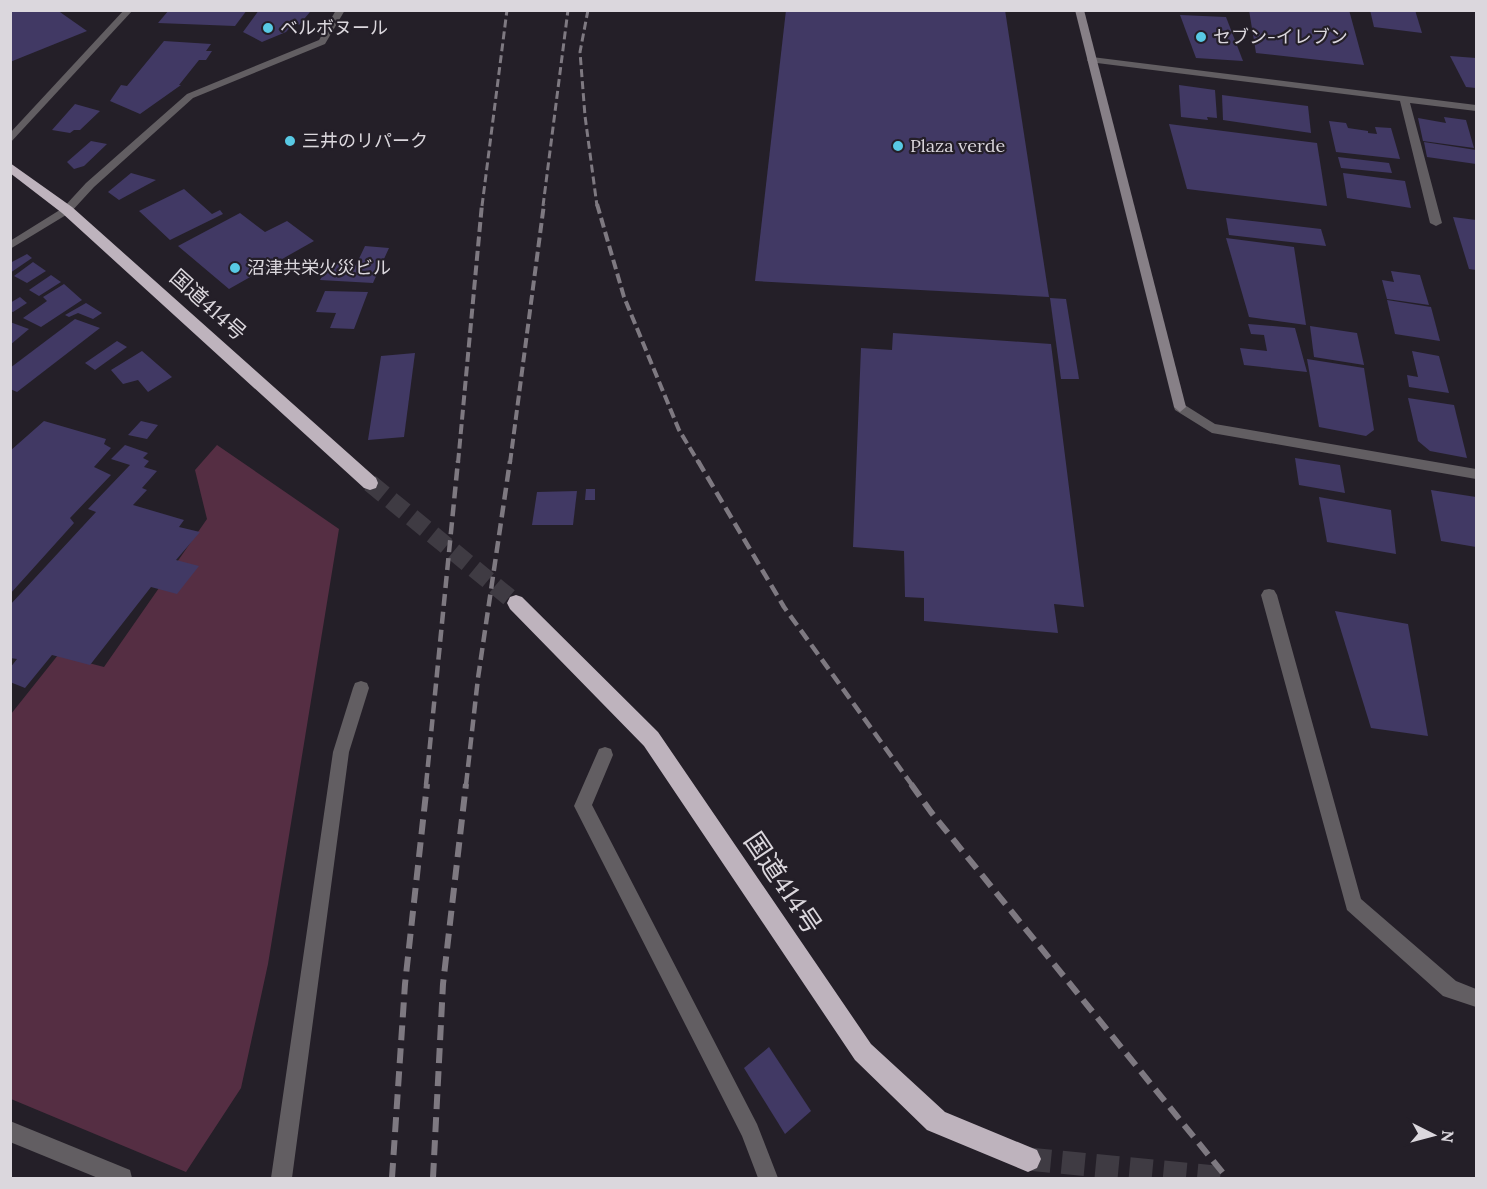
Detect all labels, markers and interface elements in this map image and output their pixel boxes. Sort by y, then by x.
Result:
place label: ベルボヌール [280,16,388,39]
marker: ベルボヌール [261,21,275,35]
place label: セブン-イレブン [1213,25,1348,48]
marker: セブン-イレブン [1194,30,1208,44]
place label: 三井のリパーク [302,129,428,152]
marker: 三井のリパーク [283,134,297,148]
place label: Plaza verde [910,134,1005,157]
marker: Plaza verde [891,139,905,153]
place label: 沼津共栄火災ビル [247,256,391,279]
marker: 沼津共栄火災ビル [228,261,242,275]
street label: 国道414号 [165,263,252,346]
street label: 国道414号 [737,826,829,940]
north arrow [1403,1105,1463,1165]
text: N [1437,1129,1459,1144]

